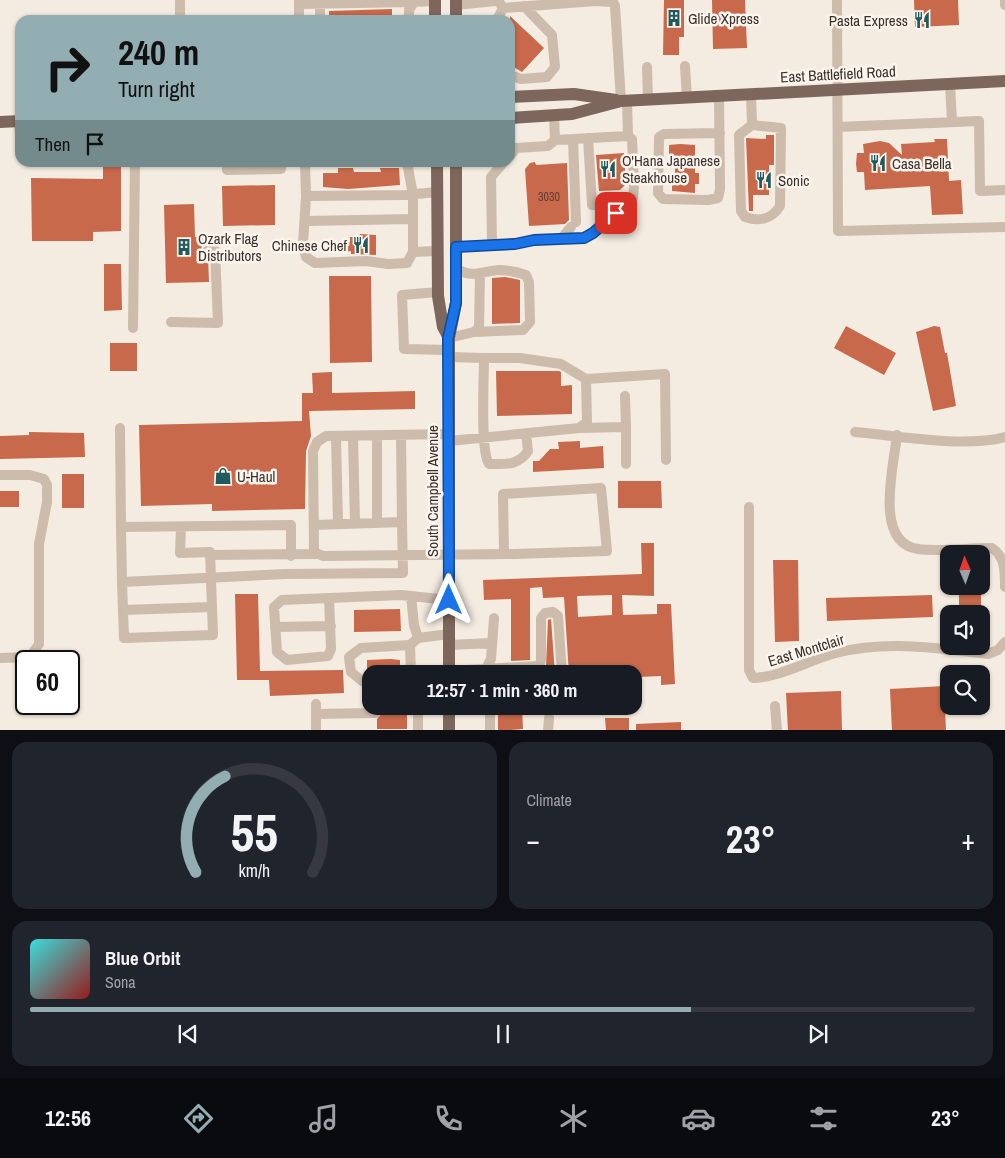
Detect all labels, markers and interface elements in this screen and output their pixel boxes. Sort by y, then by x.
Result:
building icon: Glide Xpress [664,8,684,28]
place label: Glide Xpress [688,8,759,29]
place label: Pasta Express [829,10,908,31]
restaurant icon: Pasta Express [912,10,932,30]
text: 240 m [118,29,199,76]
icon: right [35,35,100,100]
street label: East Battlefield Road [780,60,896,88]
text: Turn right [118,74,195,104]
icon: arrive [81,130,109,158]
text: Then [35,131,71,157]
place label: O'Hana Japanese Steakhouse [622,150,720,188]
restaurant icon: Casa Bella [868,153,888,173]
place label: Casa Bella [892,153,952,174]
restaurant icon: O'Hana Japanese Steakhouse [598,159,618,179]
restaurant icon: Sonic [754,170,774,190]
place label: Sonic [778,170,809,191]
house number: 3030 [538,189,560,205]
pin [595,192,637,234]
icon: arrive [602,199,630,227]
place label: Ozark Flag Distributors [198,228,262,266]
place label: Chinese Chef [272,235,348,256]
restaurant icon: Chinese Chef [351,235,371,255]
building icon: Ozark Flag Distributors [174,237,194,257]
street label: South Campbell Avenue [422,425,443,557]
shop icon: U-Haul [213,466,233,486]
place label: U-Haul [237,466,275,487]
north arrow [940,545,990,595]
map controls [940,545,990,715]
position arrow [422,573,474,625]
button: sound [940,605,990,655]
street label: East Montclair [765,628,847,672]
speed limit sign: 60 [15,650,80,715]
button: search [940,665,990,715]
text: 12:57 · 1 min · 360 m [427,677,577,703]
text: Climate [527,789,572,811]
text: 55 [231,797,278,867]
text: 23° [726,814,776,865]
text: − [527,821,540,859]
text: + [962,821,975,859]
text: km/h [238,859,270,883]
text: Blue Orbit [105,945,180,971]
text: Sona [105,971,136,993]
icon: previous [174,1020,202,1048]
icon: pause [489,1020,517,1048]
icon: next [804,1020,832,1048]
icon: directions [181,1101,216,1136]
icon: music [306,1101,341,1136]
icon: phone [431,1101,466,1136]
icon: climate [556,1101,591,1136]
icon: car [681,1101,716,1136]
icon: filters [806,1101,841,1136]
text: 12:56 [45,1103,91,1133]
text: 23° [931,1103,960,1133]

